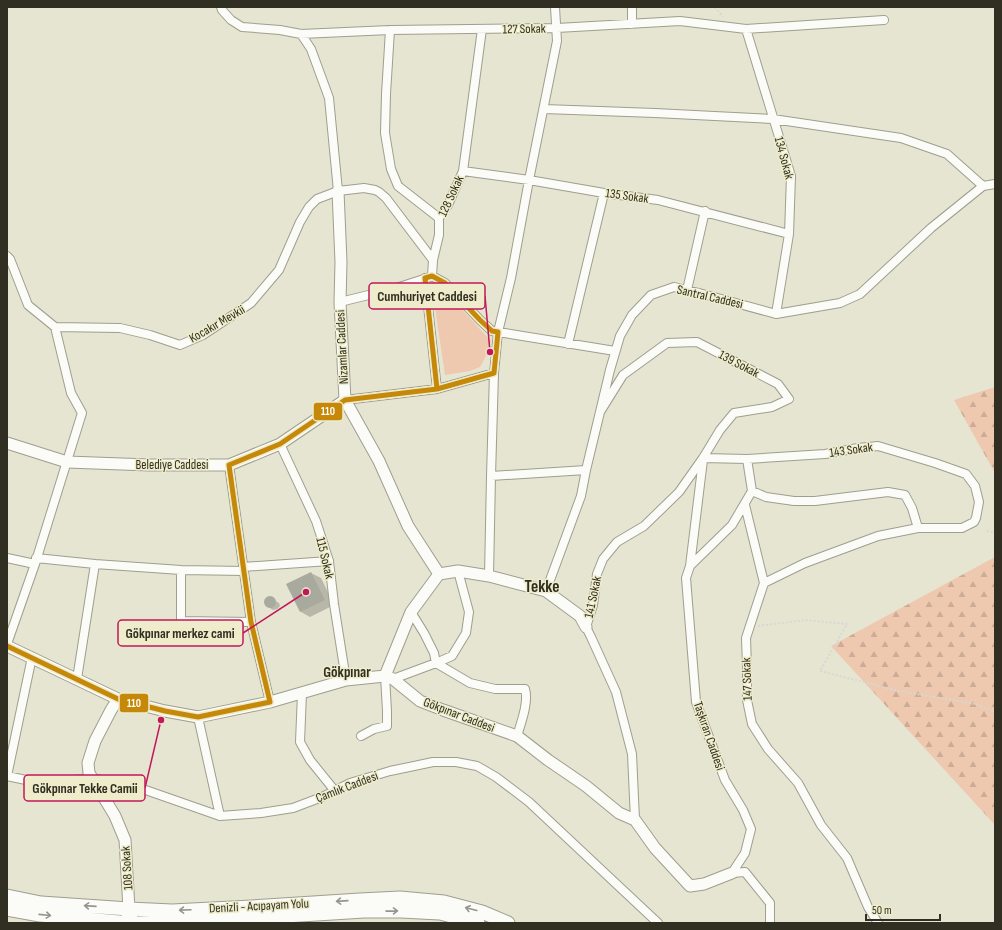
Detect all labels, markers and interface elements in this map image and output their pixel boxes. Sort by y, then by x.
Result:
street label: 127 Sokak [502,21,546,37]
street label: 134 Sokak [771,135,797,181]
street label: 128 Sokak [435,173,467,219]
street label: 135 Sokak [605,185,650,207]
street label: Santral Caddesi [675,282,745,312]
callout: Cumhuriyet Caddesi [369,283,485,309]
text: Cumhuriyet Caddesi [377,288,477,305]
street label: Kocakır Mevkii [186,302,248,346]
street label: Nizamlar Caddesi [332,309,352,385]
street label: 139 Sokak [716,347,762,381]
line badge: 110 [313,402,343,421]
text: 110 [321,405,335,418]
street label: 143 Sokak [828,439,874,461]
street label: Belediye Caddesi [136,457,208,473]
street label: 115 Sokak [312,536,338,580]
street label: 141 Sokak [581,575,605,619]
district label: Tekke [525,577,559,597]
callout: Gökpınar merkez cami [118,620,243,646]
text: Gökpınar merkez cami [125,625,235,642]
street label: 147 Sokak [738,657,756,701]
district label: Gökpınar [323,663,371,682]
line badge: 110 [119,693,149,713]
street label: Gökpınar Caddesi [421,694,497,736]
text: 110 [127,697,141,710]
street label: Taşkıran Caddesi [690,699,728,773]
street label: Çamlık Caddesi [314,768,380,806]
callout: Gökpınar Tekke Camii [24,775,145,801]
text: Gökpınar Tekke Camii [32,780,138,797]
street label: 108 Sokak [117,845,137,891]
street label: Denizli - Acıpayam Yolu [209,895,309,917]
scale bar [866,896,940,922]
one-way arrow [336,897,349,904]
one-way arrow [84,903,97,910]
text: 50 m [872,903,892,918]
one-way arrow [465,905,478,912]
one-way arrow [179,906,192,914]
one-way arrow [385,907,398,915]
one-way arrow [38,912,51,919]

